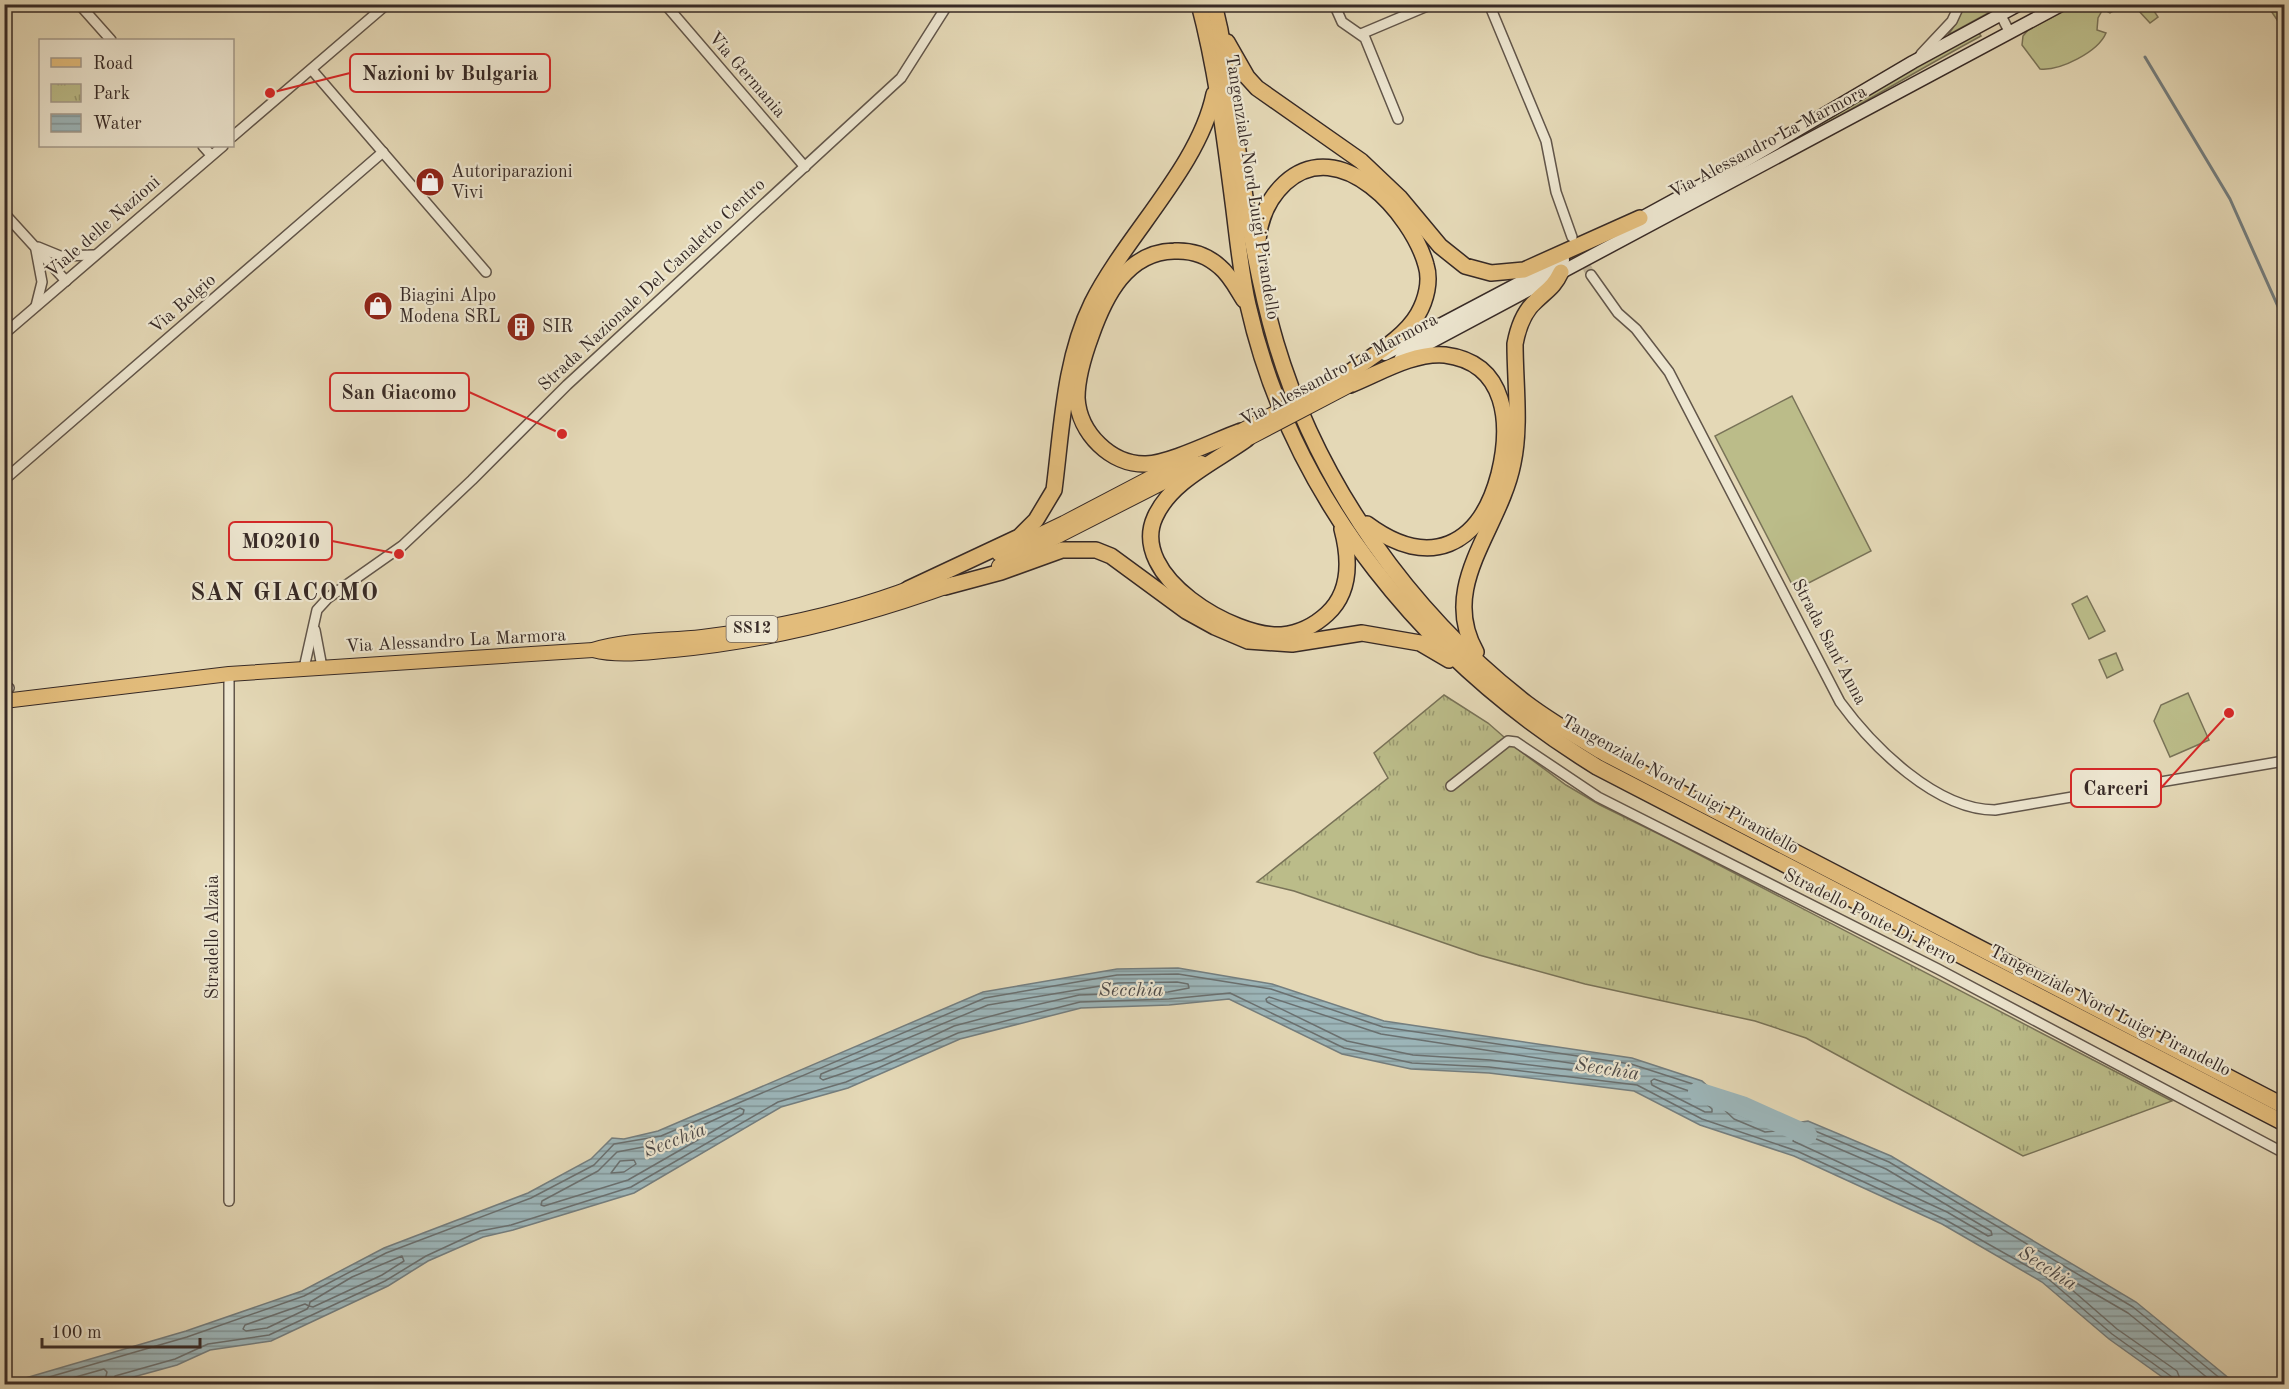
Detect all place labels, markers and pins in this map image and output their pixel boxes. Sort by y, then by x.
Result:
callout: Nazioni bv Bulgaria [350,54,550,92]
place label: Autoriparazioni Vivi [451,163,573,202]
shop icon: Autoriparazioni Vivi [414,166,446,198]
place label: Biagini Alpo Modena SRL [399,287,500,326]
shop icon: Biagini Alpo Modena SRL [362,290,394,322]
building icon: SIR [505,311,537,343]
place label: SIR [542,318,573,336]
callout: San Giacomo [330,373,469,411]
callout: MO2010 [229,522,332,560]
callout: Carceri [2071,769,2161,807]

